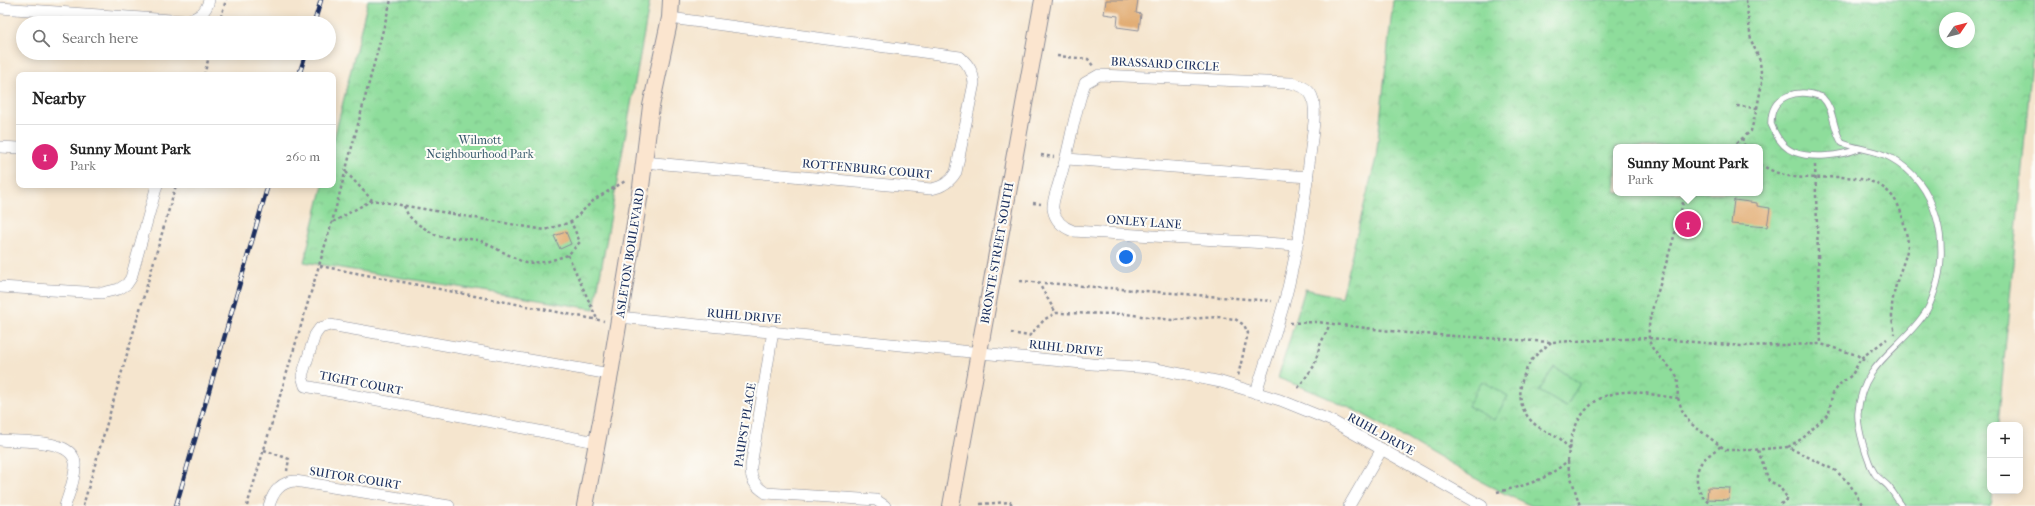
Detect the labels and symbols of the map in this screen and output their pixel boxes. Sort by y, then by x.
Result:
north arrow [1939,12,1975,48]
street label: BRASSARD CIRCLE [1110,54,1220,74]
park label: Wilmott Neighbourhood Park [426,133,534,161]
street label: ROTTENBURG COURT [801,156,933,182]
street label: BRONTE STREET SOUTH [978,181,1016,325]
street label: ASLETON BOULEVARD [613,187,647,320]
pin: 1 [1675,209,1701,239]
street label: ONLEY LANE [1106,212,1182,232]
your location [1116,247,1136,267]
street label: RUHL DRIVE [706,306,782,326]
street label: RUHL DRIVE [1028,337,1104,359]
street label: TIGHT COURT [318,368,405,398]
street label: PAUPST PLACE [731,382,759,468]
street label: RUHL DRIVE [1345,410,1417,458]
street label: SUITOR COURT [308,464,402,492]

